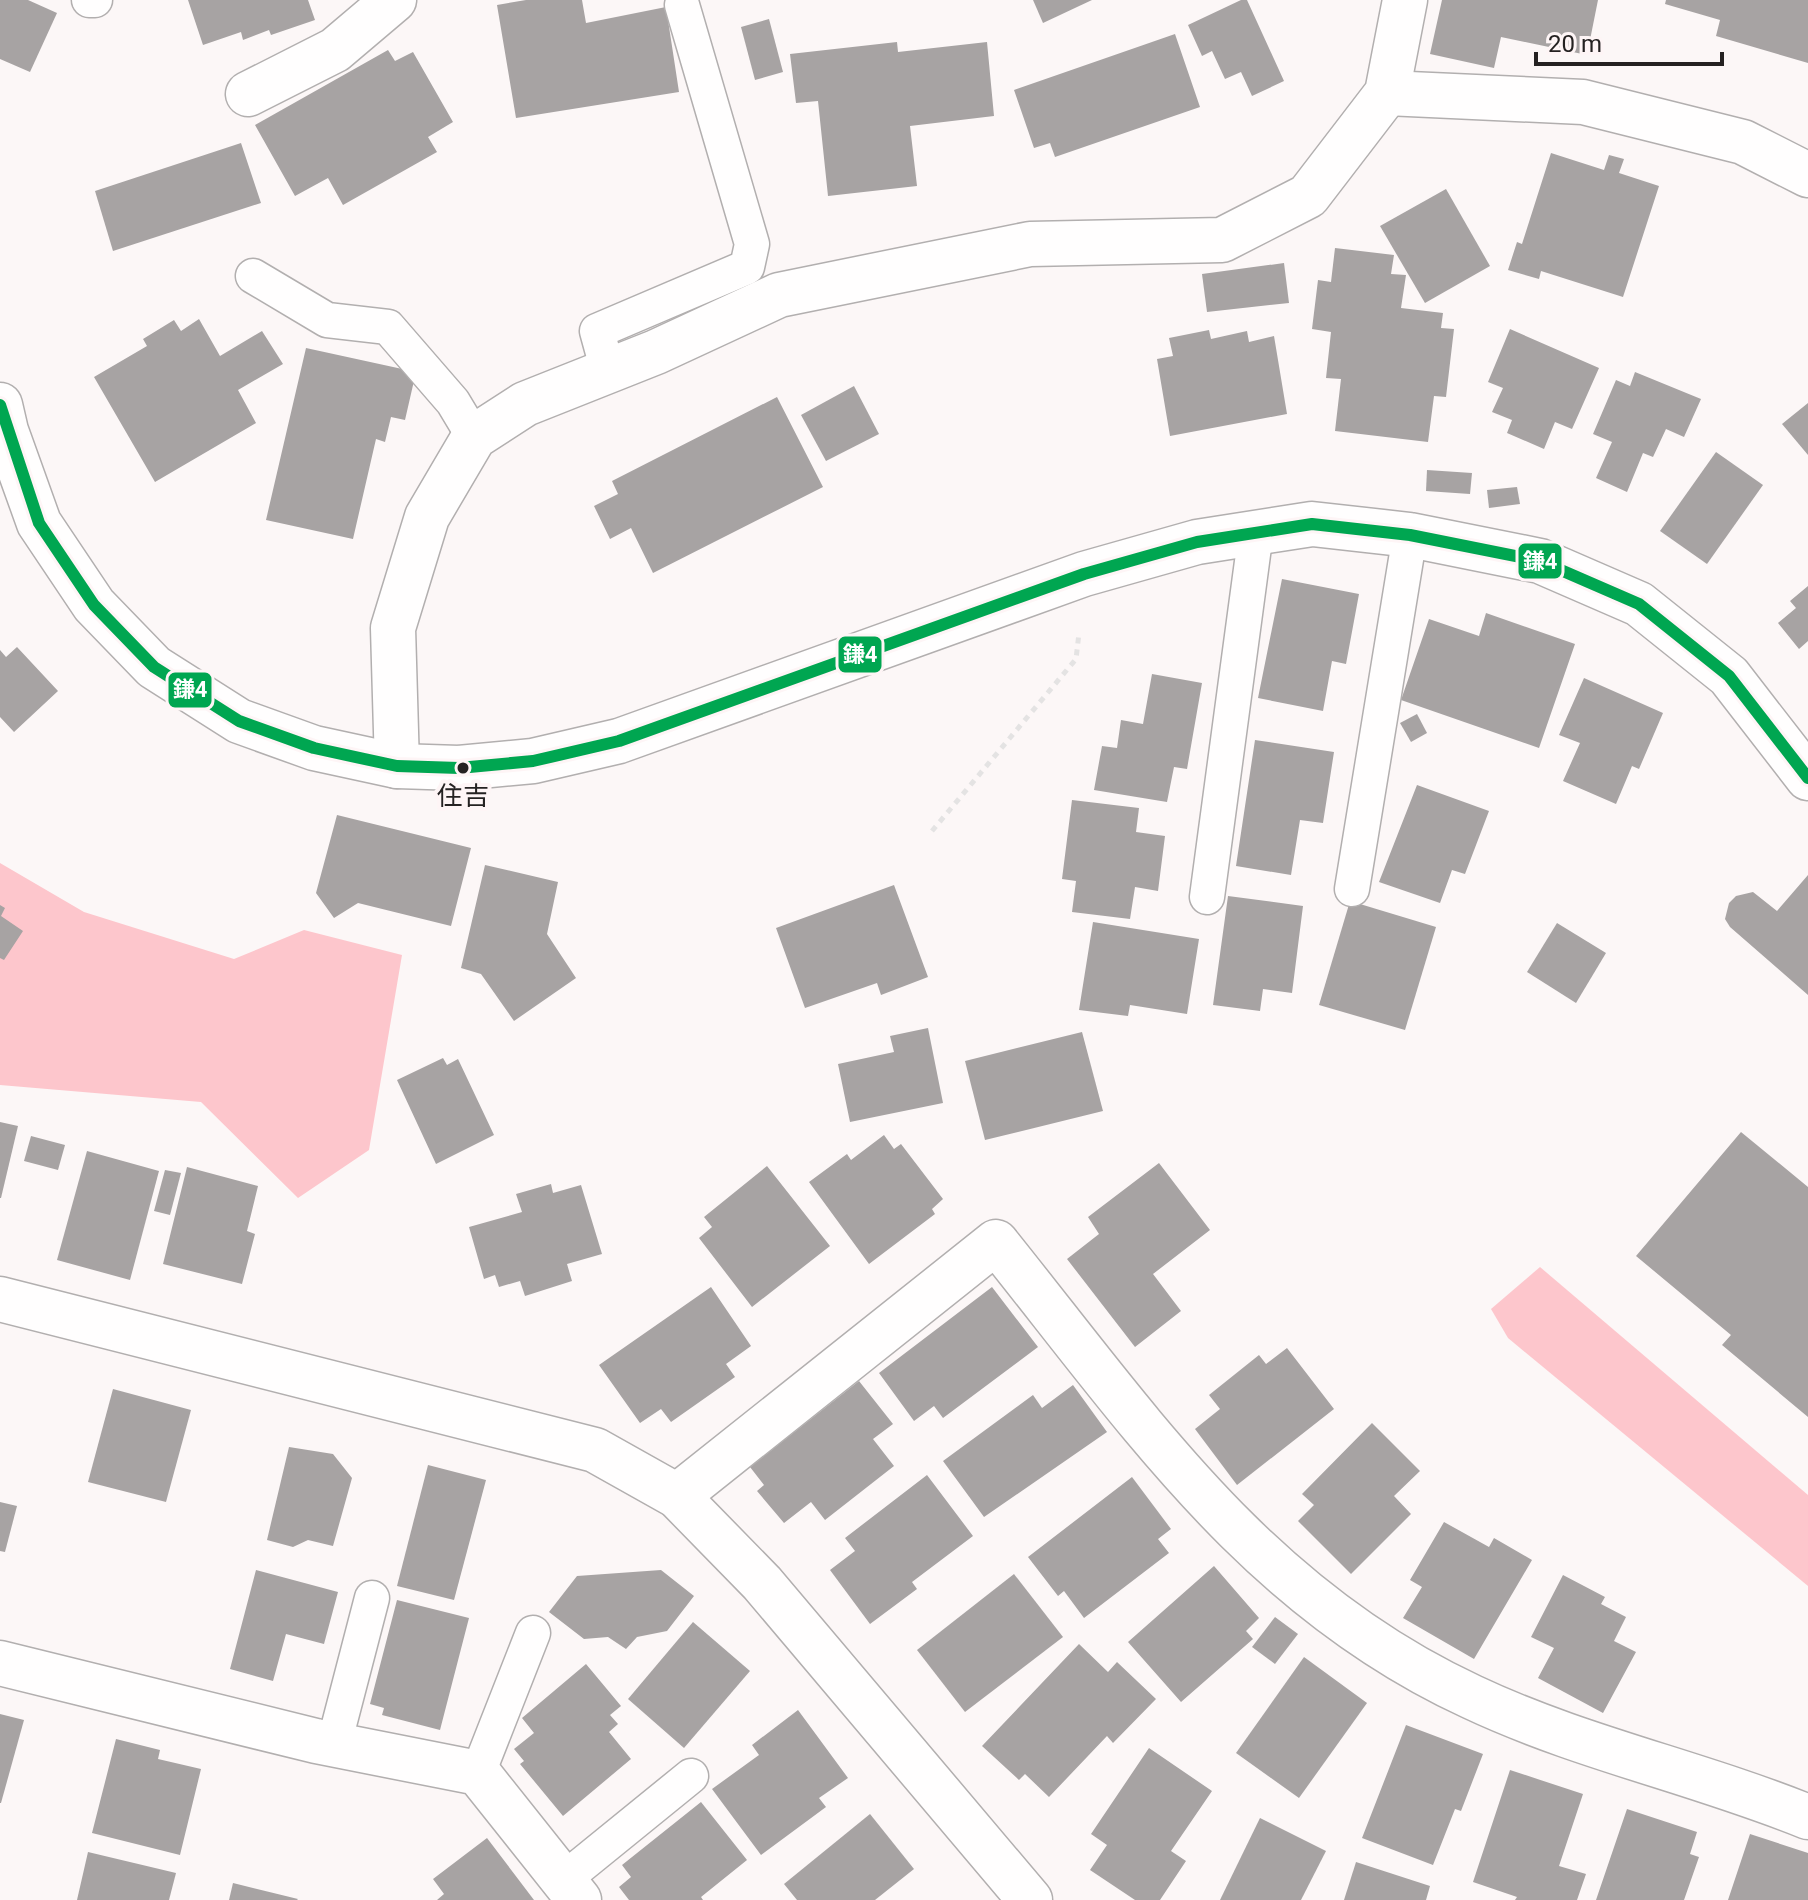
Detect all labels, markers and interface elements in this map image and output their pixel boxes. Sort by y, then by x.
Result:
scale bar [1536,16,1722,66]
text: 20 m [1548,30,1602,58]
line badge: 鎌4 [1517,542,1563,580]
text: 鎌4 [1523,549,1558,574]
line badge: 鎌4 [837,635,883,674]
text: 鎌4 [843,642,878,667]
line badge: 鎌4 [167,671,213,709]
text: 鎌4 [173,677,208,702]
marker: 住吉 [455,760,471,776]
place label: 住吉 [437,781,489,811]

